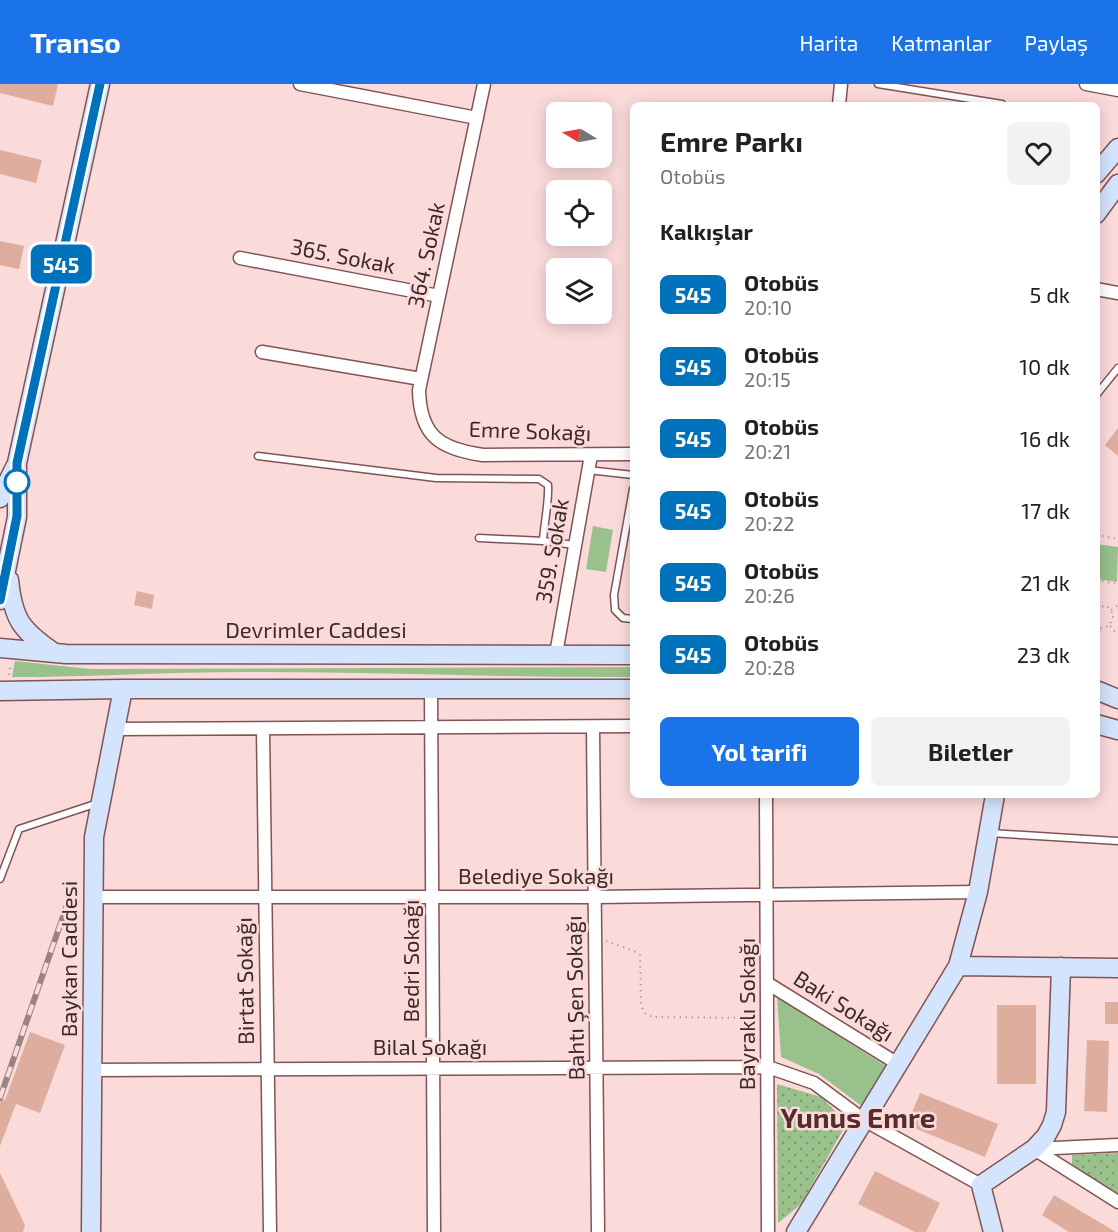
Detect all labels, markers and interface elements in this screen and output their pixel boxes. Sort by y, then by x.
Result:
text: Transo [30,25,121,59]
text: Harita [800,30,858,55]
text: Katmanlar [891,30,992,55]
text: Paylaş [1025,30,1088,55]
north arrow [546,102,612,168]
map controls [546,102,612,324]
button: heart [1007,122,1070,185]
text: Emre Parkı [660,124,803,158]
text: Otobüs [660,164,725,188]
button: locate [546,180,612,246]
street label: 364. Sokak [401,199,449,310]
text: Kalkışlar [660,218,753,244]
street label: 365. Sokak [289,232,398,278]
line badge: 545 [26,244,95,284]
text: 545 [43,252,79,277]
button: layers [546,258,612,324]
text: Otobüs [744,269,819,295]
text: 5 dk [1029,281,1070,307]
text: 545 [675,282,711,307]
text: 20:10 [744,295,792,319]
text: Otobüs [744,341,819,367]
text: 10 dk [1019,353,1070,379]
text: 545 [675,354,711,379]
text: 20:15 [744,367,791,391]
text: Otobüs [744,413,819,439]
street label: Emre Sokağı [468,415,592,445]
text: 16 dk [1020,425,1070,451]
text: 545 [675,426,711,451]
text: 20:21 [744,439,791,463]
unlabelled marker [4,469,30,495]
text: Otobüs [744,485,819,511]
street label: 359. Sokak [529,496,573,605]
text: 17 dk [1021,497,1070,523]
text: 545 [675,498,711,523]
text: 20:22 [744,511,795,535]
text: Otobüs [744,557,819,583]
text: 21 dk [1020,569,1070,595]
text: 545 [675,570,711,595]
text: 20:26 [744,583,795,607]
street label: Devrimler Caddesi [225,616,407,642]
text: Otobüs [744,629,819,655]
text: 23 dk [1017,641,1070,667]
text: 545 [675,642,711,667]
text: 20:28 [744,655,795,679]
button: Yol tarifi [660,717,859,786]
button: Biletler [871,717,1070,786]
street label: Belediye Sokağı [458,862,614,888]
street label: Baykan Caddesi [55,881,81,1037]
street label: Bedri Sokağı [397,899,423,1023]
street label: Bahtı Şen Sokağı [560,915,590,1081]
street label: Birtat Sokağı [230,917,258,1045]
street label: Bayraklı Sokağı [733,938,759,1090]
street label: Baki Sokağı [790,964,899,1046]
street label: Bilal Sokağı [373,1033,487,1059]
district label: Yunus Emre [781,1100,935,1134]

